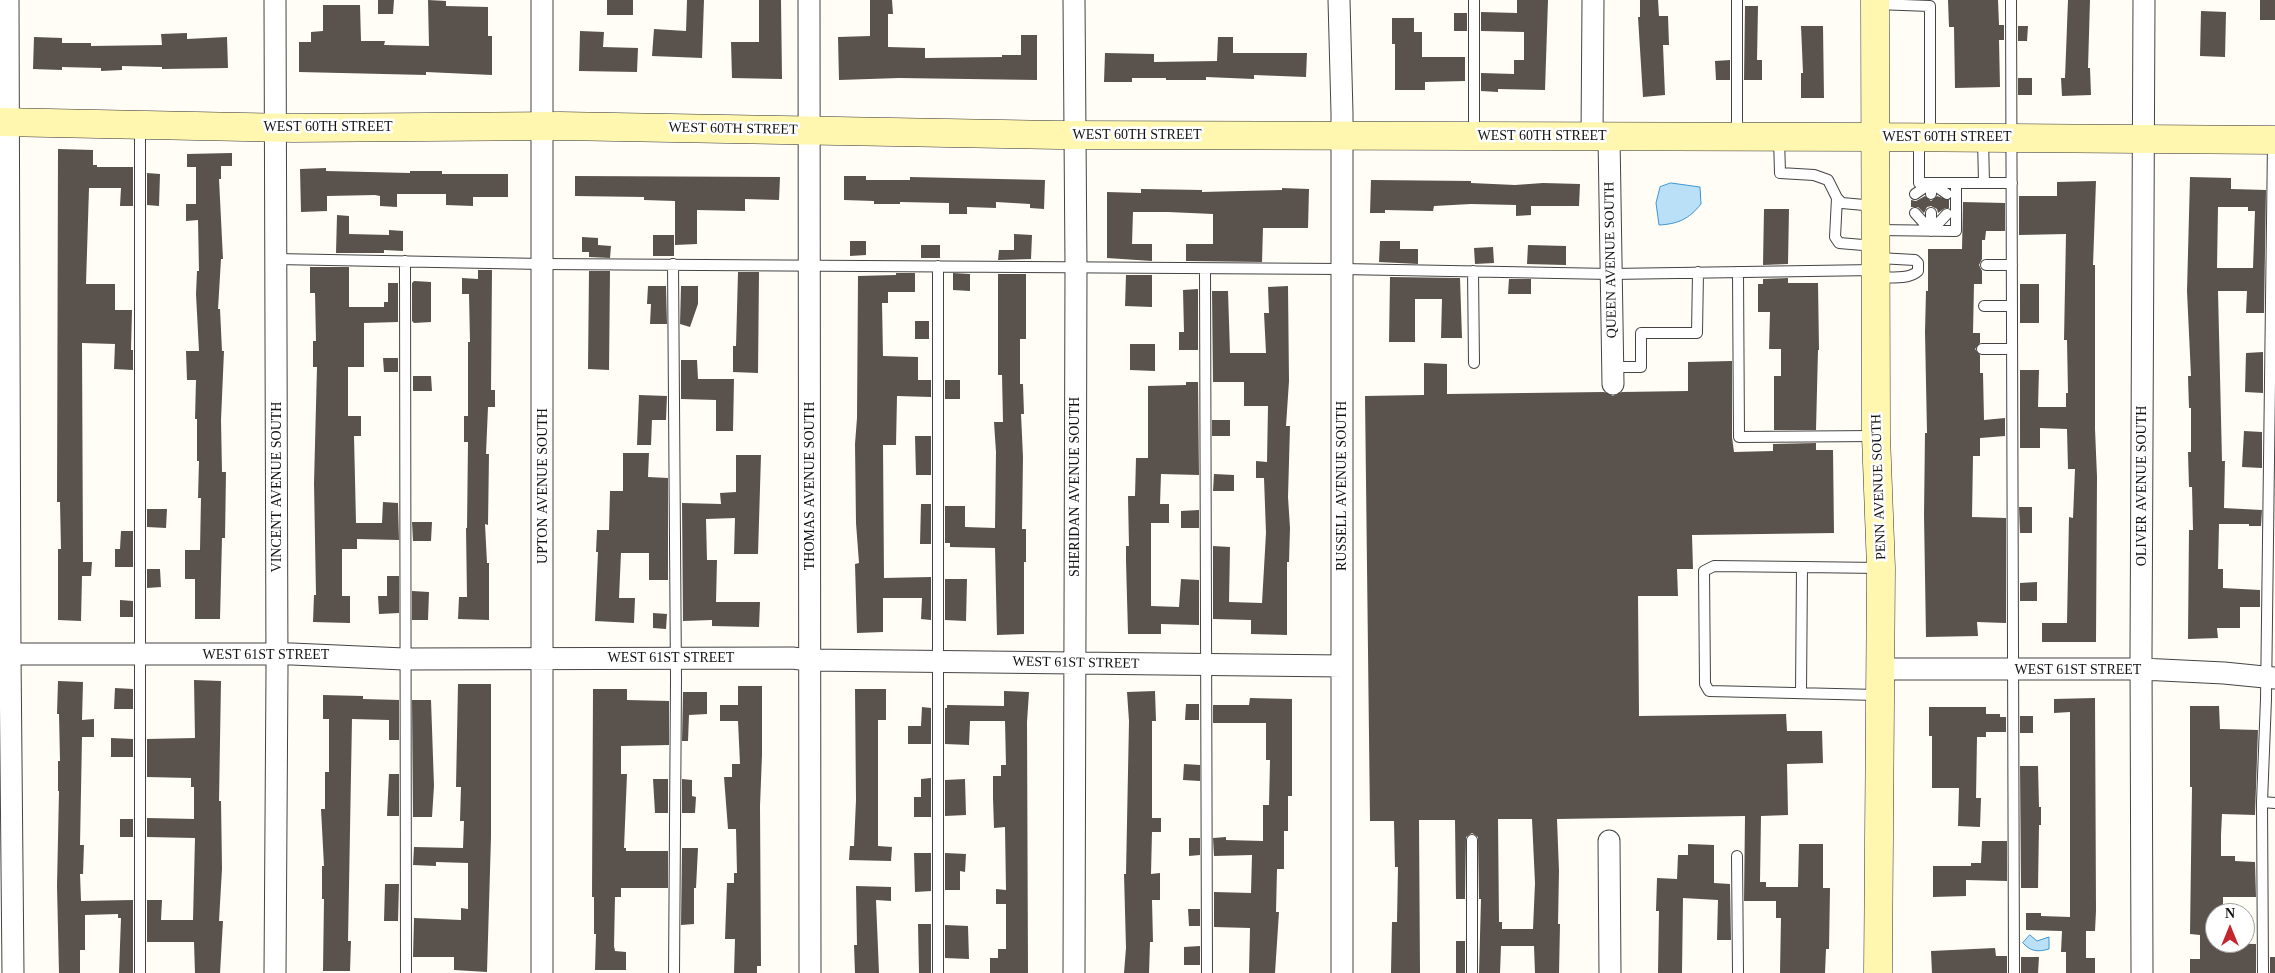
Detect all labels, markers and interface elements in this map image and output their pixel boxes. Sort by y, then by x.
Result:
street label: WEST 60TH STREET [263,119,393,135]
street label: WEST 60TH STREET [668,119,798,139]
street label: WEST 60TH STREET [1072,127,1202,143]
street label: WEST 60TH STREET [1477,128,1607,144]
street label: WEST 60TH STREET [1882,129,2012,145]
street label: QUEEN AVENUE SOUTH [1601,181,1621,339]
street label: SHERIDAN AVENUE SOUTH [1067,397,1083,577]
street label: RUSSELL AVENUE SOUTH [1334,401,1350,571]
street label: VINCENT AVENUE SOUTH [269,402,285,572]
street label: THOMAS AVENUE SOUTH [802,402,818,570]
street label: OLIVER AVENUE SOUTH [2134,406,2150,566]
street label: UPTON AVENUE SOUTH [535,408,551,564]
street label: PENN AVENUE SOUTH [1868,414,1890,560]
street label: WEST 61ST STREET [203,647,329,663]
street label: WEST 61ST STREET [608,650,734,666]
street label: WEST 61ST STREET [1012,653,1140,673]
street label: WEST 61ST STREET [2015,662,2141,678]
north arrow [2205,903,2255,953]
text: N [2225,906,2235,921]

